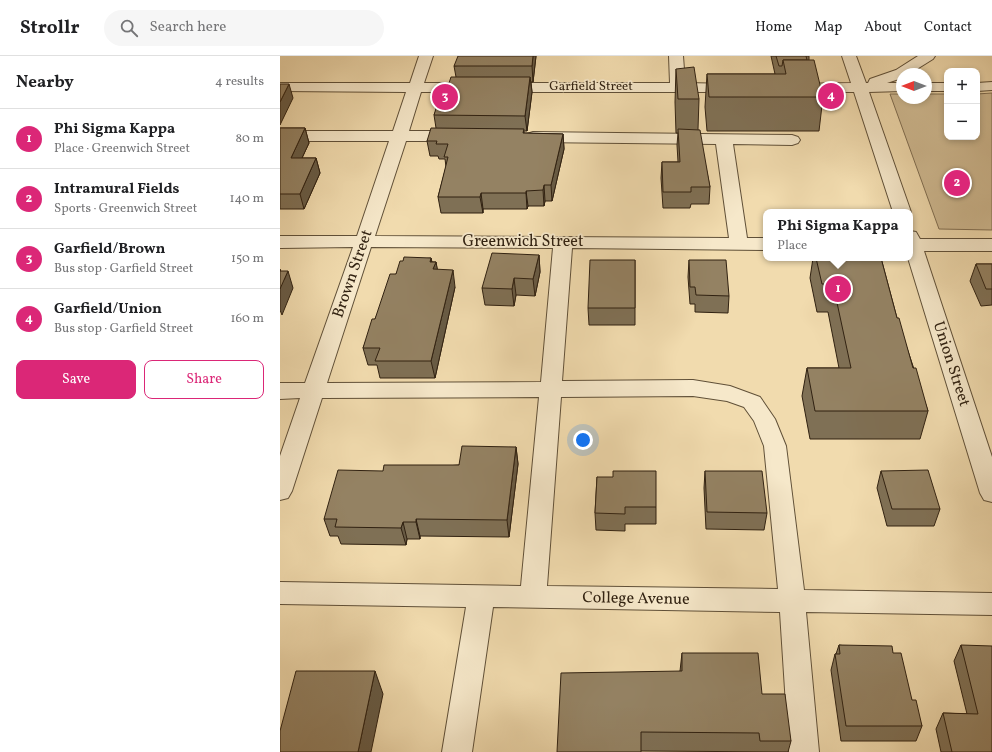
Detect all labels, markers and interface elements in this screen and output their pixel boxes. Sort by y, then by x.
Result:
search box [104,10,384,46]
text: Strollr [20,15,80,41]
icon: search [118,17,140,39]
text: Search here [150,17,226,38]
text: Home [755,18,792,37]
text: Map [814,18,842,37]
text: About [864,18,902,37]
text: Contact [924,18,972,37]
north arrow [896,68,932,104]
map controls [944,68,980,140]
button: + [944,68,980,104]
text: Nearby [16,71,74,94]
text: 4 results [215,73,264,91]
street label: Garfield Street [549,78,633,96]
pin: 4 [818,81,844,111]
pin: 3 [432,82,458,112]
button: − [944,104,980,140]
text: Phi Sigma Kappa [54,119,175,140]
text: 1 [26,130,32,148]
text: 80 m [235,130,264,148]
text: Place · Greenwich Street [54,140,190,158]
pin: 2 [944,168,970,198]
text: Intramural Fields [54,179,180,200]
text: 2 [26,190,32,208]
text: 140 m [230,190,264,208]
text: Sports · Greenwich Street [54,200,197,218]
popup [763,209,913,261]
text: Phi Sigma Kappa [777,216,899,237]
street label: Brown Street [328,227,379,321]
street label: Greenwich Street [462,231,584,253]
text: Place [777,237,807,255]
text: Garfield/Brown [54,239,165,260]
text: 3 [26,250,32,268]
text: 150 m [231,250,264,268]
text: Bus stop · Garfield Street [54,260,193,278]
pin: 1 [825,274,851,304]
text: Garfield/Union [54,299,162,320]
text: 4 [25,310,33,328]
text: 160 m [230,310,264,328]
street label: Union Street [927,319,975,410]
text: Bus stop · Garfield Street [54,320,193,338]
button: Save [16,360,136,399]
button: Share [144,360,264,399]
your location [573,430,593,450]
street label: College Avenue [582,587,690,611]

